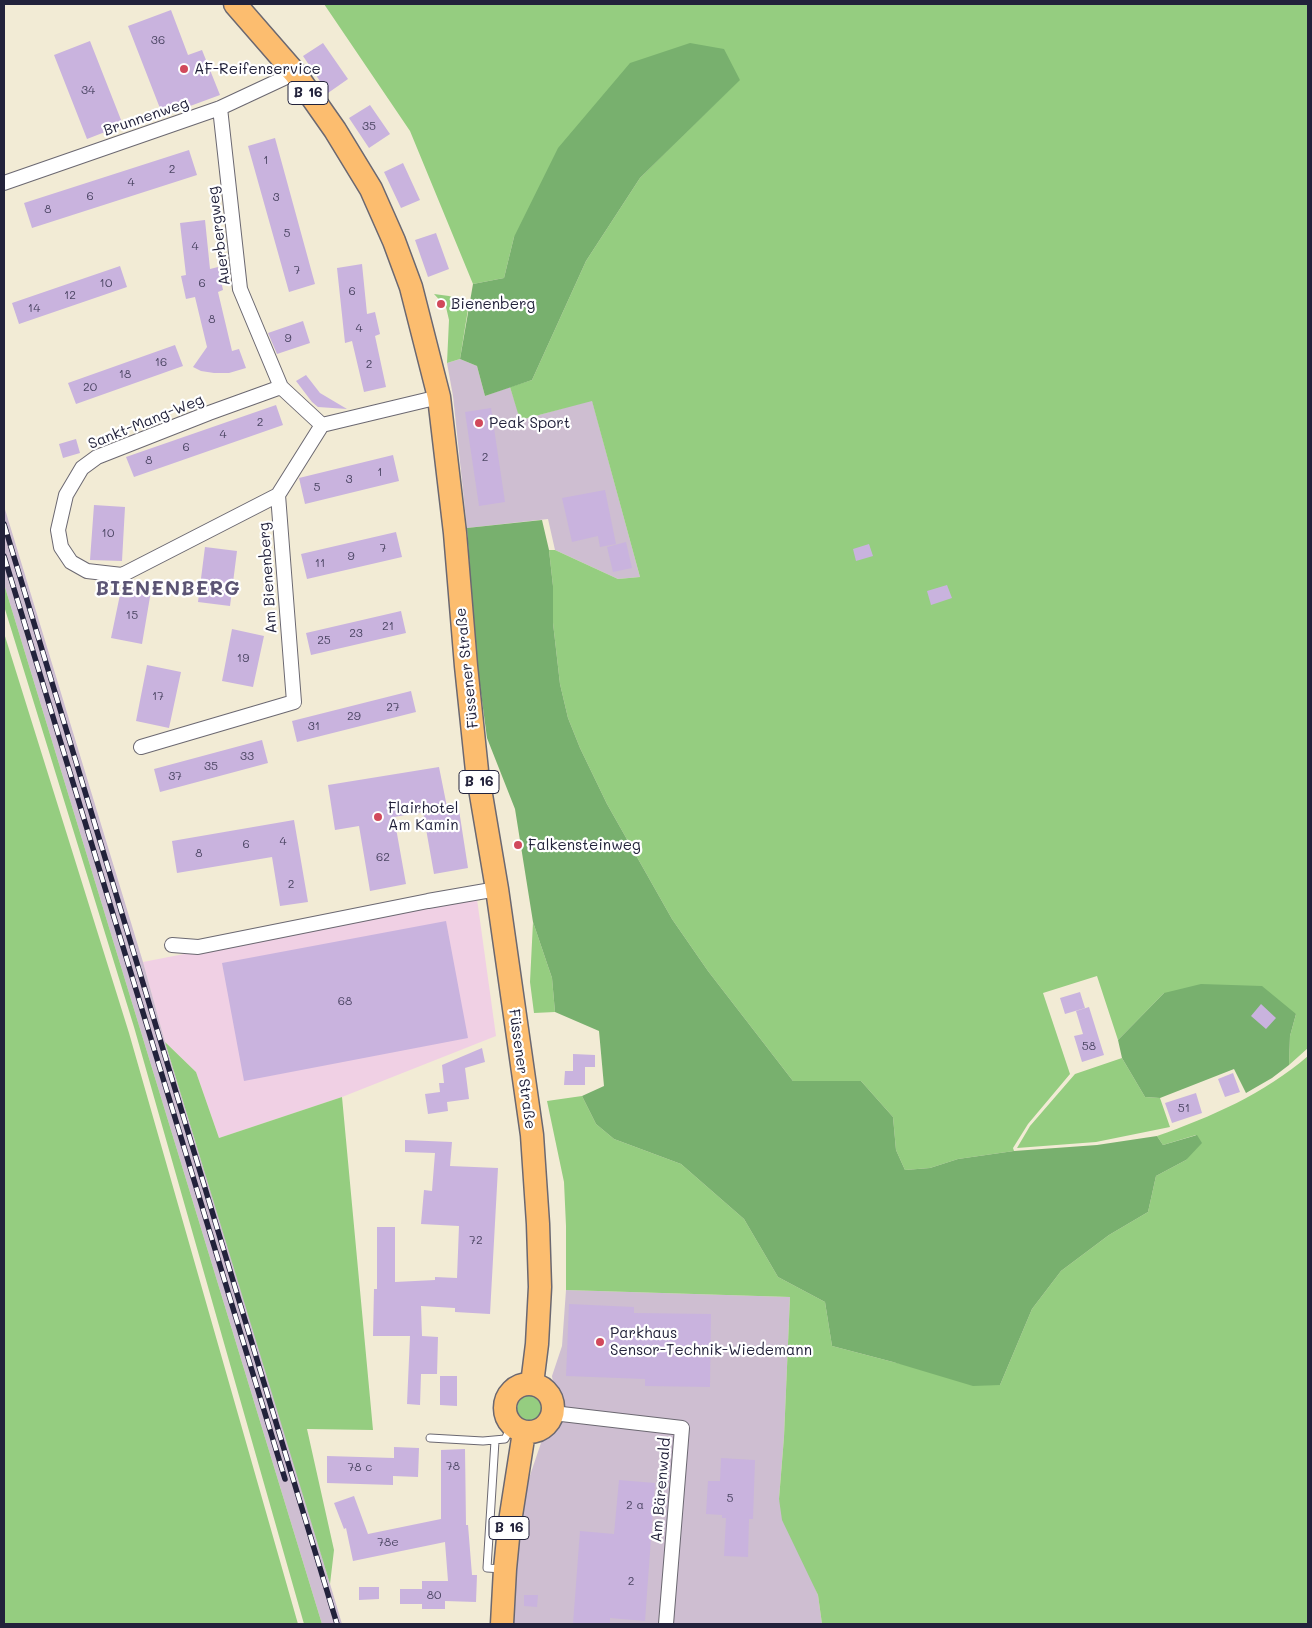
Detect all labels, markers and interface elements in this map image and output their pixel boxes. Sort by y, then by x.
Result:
house number: 36 [151,33,165,47]
place label: AF-Reifenservice [194,60,321,78]
marker: AF-Reifenservice [178,63,190,75]
road number: B 16 [288,82,328,105]
house number: 34 [81,83,95,97]
street label: Brunnenweg [101,94,191,140]
house number: 35 [362,119,376,133]
house number: 1 [263,153,269,167]
house number: 2 [169,162,175,176]
house number: 4 [127,175,135,189]
street label: Auerbergweg [204,185,234,287]
house number: 6 [86,189,94,203]
house number: 3 [272,190,280,204]
house number: 8 [44,202,52,216]
house number: 5 [284,226,290,240]
house number: 4 [191,239,199,253]
house number: 7 [294,263,300,277]
house number: 10 [100,276,112,290]
house number: 6 [198,276,206,290]
house number: 6 [348,284,356,298]
house number: 12 [64,288,76,302]
place label: Bienenberg [451,295,535,313]
marker: Bienenberg [435,298,447,310]
house number: 14 [28,301,40,315]
house number: 8 [208,312,216,326]
house number: 4 [355,321,363,335]
house number: 9 [284,331,292,345]
house number: 16 [155,355,167,369]
house number: 2 [366,357,372,371]
house number: 18 [119,367,131,381]
house number: 20 [83,380,97,394]
street label: Sankt-Mang-Weg [86,391,206,453]
place label: Peak Sport [489,414,570,432]
house number: 2 [257,415,263,429]
marker: Peak Sport [473,417,485,429]
house number: 4 [219,427,227,441]
house number: 6 [182,440,190,454]
house number: 2 [482,450,488,464]
house number: 8 [145,453,153,467]
house number: 1 [377,465,383,479]
house number: 3 [345,472,353,486]
house number: 5 [314,480,320,494]
street label: Am Bienenberg [255,522,281,634]
house number: 10 [102,526,114,540]
house number: 7 [380,541,386,555]
house number: 9 [347,549,355,563]
house number: 11 [315,556,325,570]
district label: BIENENBERG [94,577,242,601]
street label: Füssener Straße [452,607,482,729]
house number: 15 [126,608,138,622]
house number: 21 [382,619,394,633]
house number: 23 [349,626,363,640]
house number: 25 [317,633,331,647]
house number: 19 [237,651,249,665]
house number: 17 [152,689,164,703]
house number: 27 [386,700,400,714]
house number: 29 [347,709,361,723]
house number: 31 [308,719,320,733]
house number: 33 [240,749,254,763]
house number: 35 [204,759,218,773]
house number: 37 [168,769,182,783]
road number: B 16 [459,770,499,794]
place label: Flairhotel Am Kamin [388,799,459,834]
marker: Flairhotel Am Kamin [372,811,384,823]
house number: 4 [279,834,287,848]
place label: Falkensteinweg [528,836,641,854]
house number: 6 [242,837,250,851]
marker: Falkensteinweg [512,839,524,851]
house number: 8 [195,846,203,860]
house number: 62 [376,850,390,864]
house number: 2 [288,877,294,891]
house number: 68 [338,994,352,1008]
street label: Füssener Straße [505,1008,539,1130]
house number: 58 [1082,1039,1096,1053]
house number: 51 [1178,1101,1190,1115]
house number: 72 [469,1233,483,1247]
place label: Parkhaus Sensor-Technik-Wiedemann [610,1324,812,1359]
marker: Parkhaus Sensor-Technik-Wiedemann [594,1336,606,1348]
street label: Am Bärenwald [647,1437,675,1543]
house number: 78 [446,1459,460,1473]
house number: 78 c [348,1460,372,1474]
house number: 5 [727,1491,733,1505]
house number: 2 a [626,1498,644,1512]
road number: B 16 [489,1516,529,1540]
house number: 78e [377,1535,399,1549]
house number: 2 [628,1574,634,1588]
house number: 80 [427,1588,441,1602]

